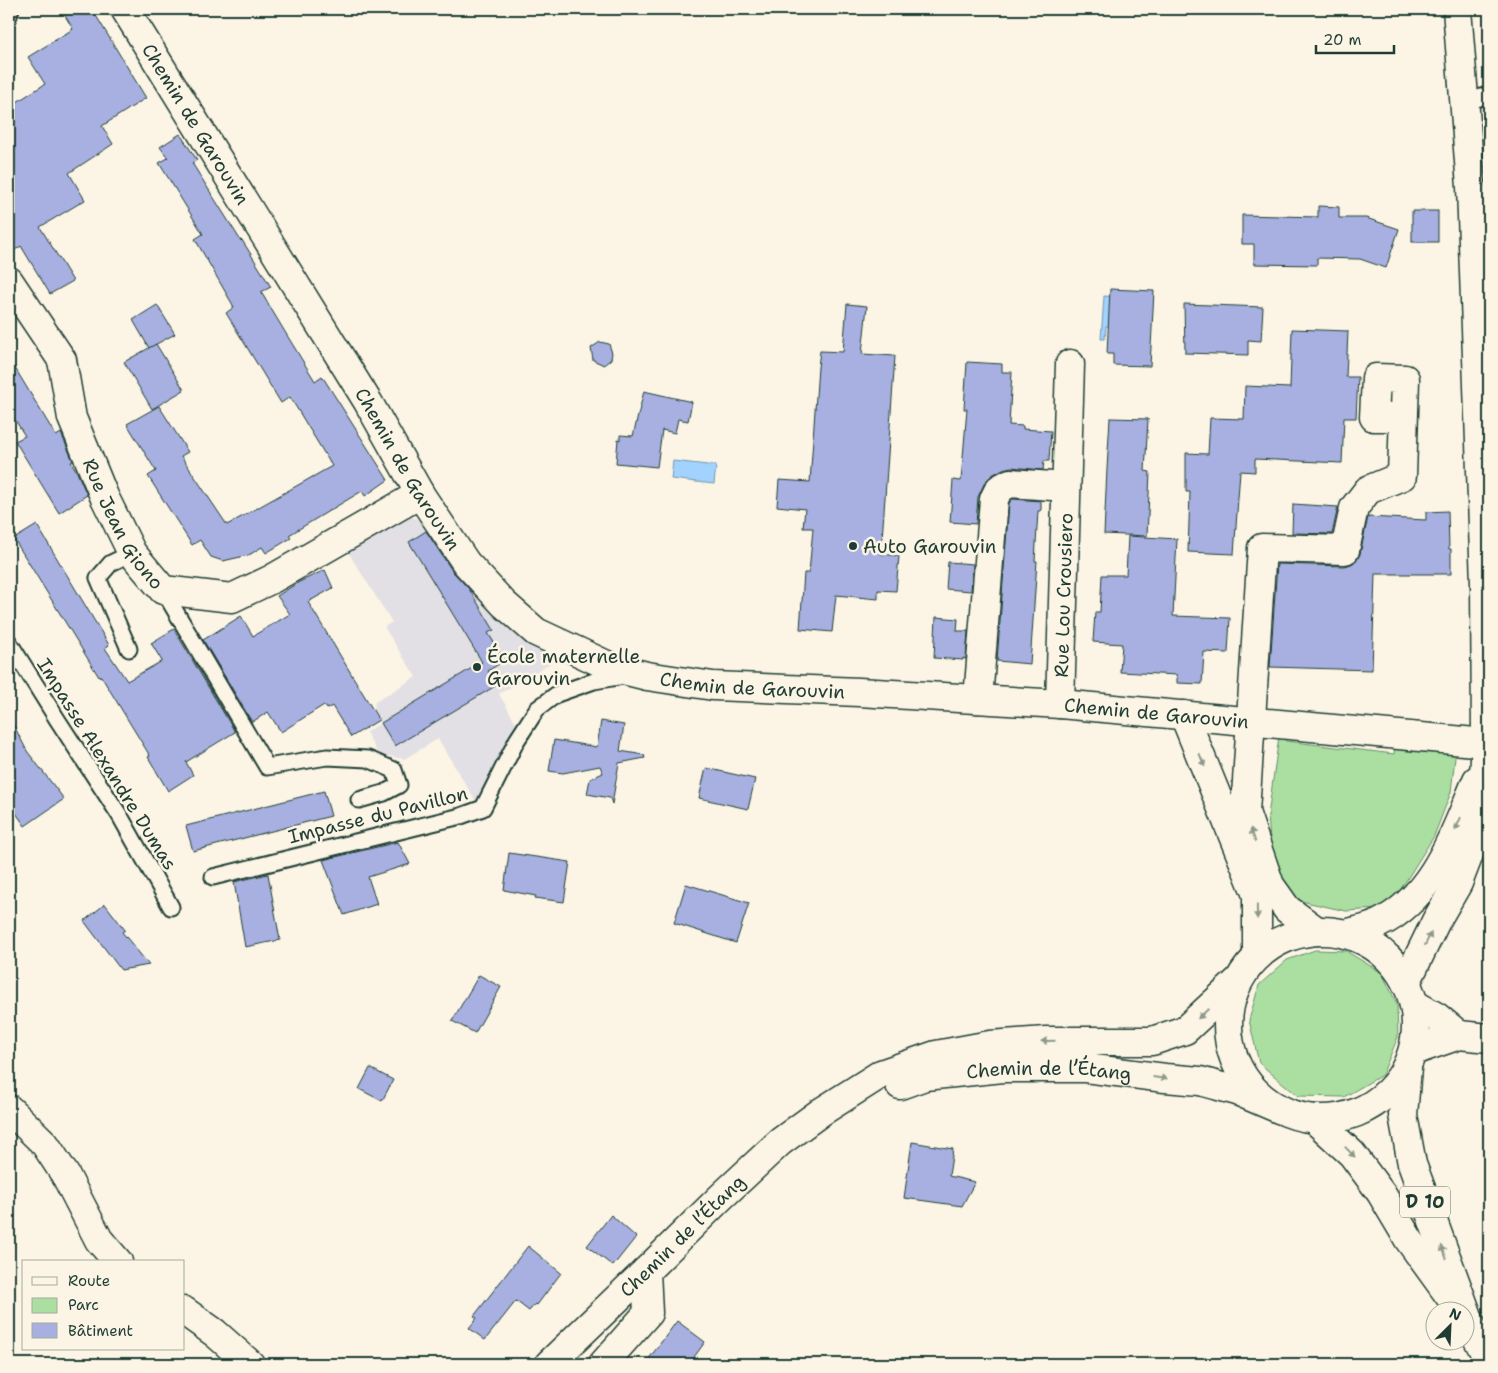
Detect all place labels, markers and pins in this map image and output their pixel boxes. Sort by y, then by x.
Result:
place label: Auto Garouvin [863,534,996,559]
marker: Auto Garouvin [847,540,859,552]
place label: École maternelle Garouvin [487,643,640,691]
marker: École maternelle Garouvin [471,661,483,673]

